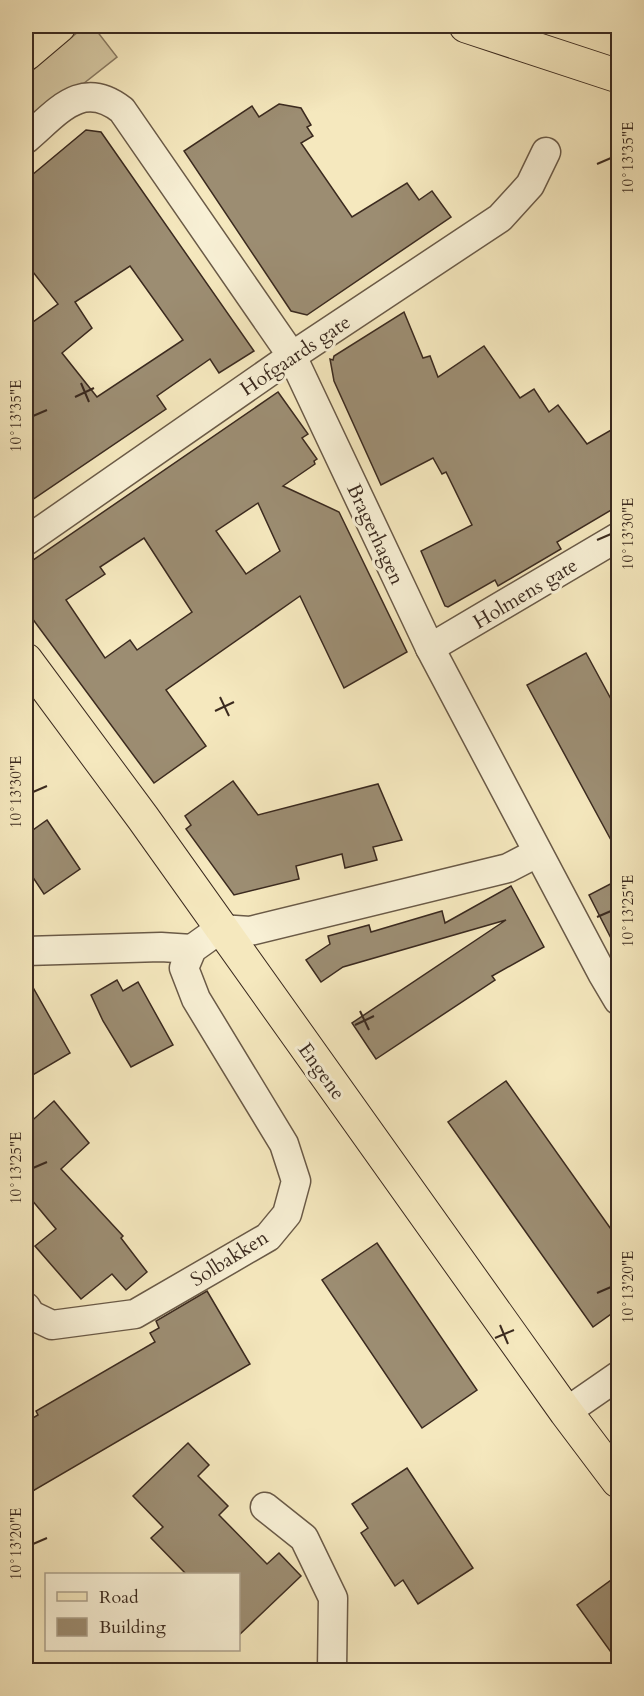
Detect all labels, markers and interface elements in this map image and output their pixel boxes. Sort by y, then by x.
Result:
text: 10°13'35"E [618,122,638,194]
street label: Hofgaards gate [235,309,356,402]
text: 10°13'35"E [6,380,26,452]
street label: Bragerhagen [340,479,411,590]
text: 10°13'30"E [618,498,638,570]
street label: Holmens gate [468,552,582,635]
text: 10°13'30"E [6,756,26,828]
text: 10°13'25"E [618,875,638,947]
street label: Engene [292,1037,351,1105]
text: 10°13'25"E [6,1132,26,1204]
street label: Solbakken [185,1224,274,1293]
text: 10°13'20"E [618,1251,638,1323]
text: 10°13'20"E [6,1508,26,1580]
legend [45,1573,240,1651]
text: Road [99,1585,139,1610]
text: Building [99,1615,167,1640]

